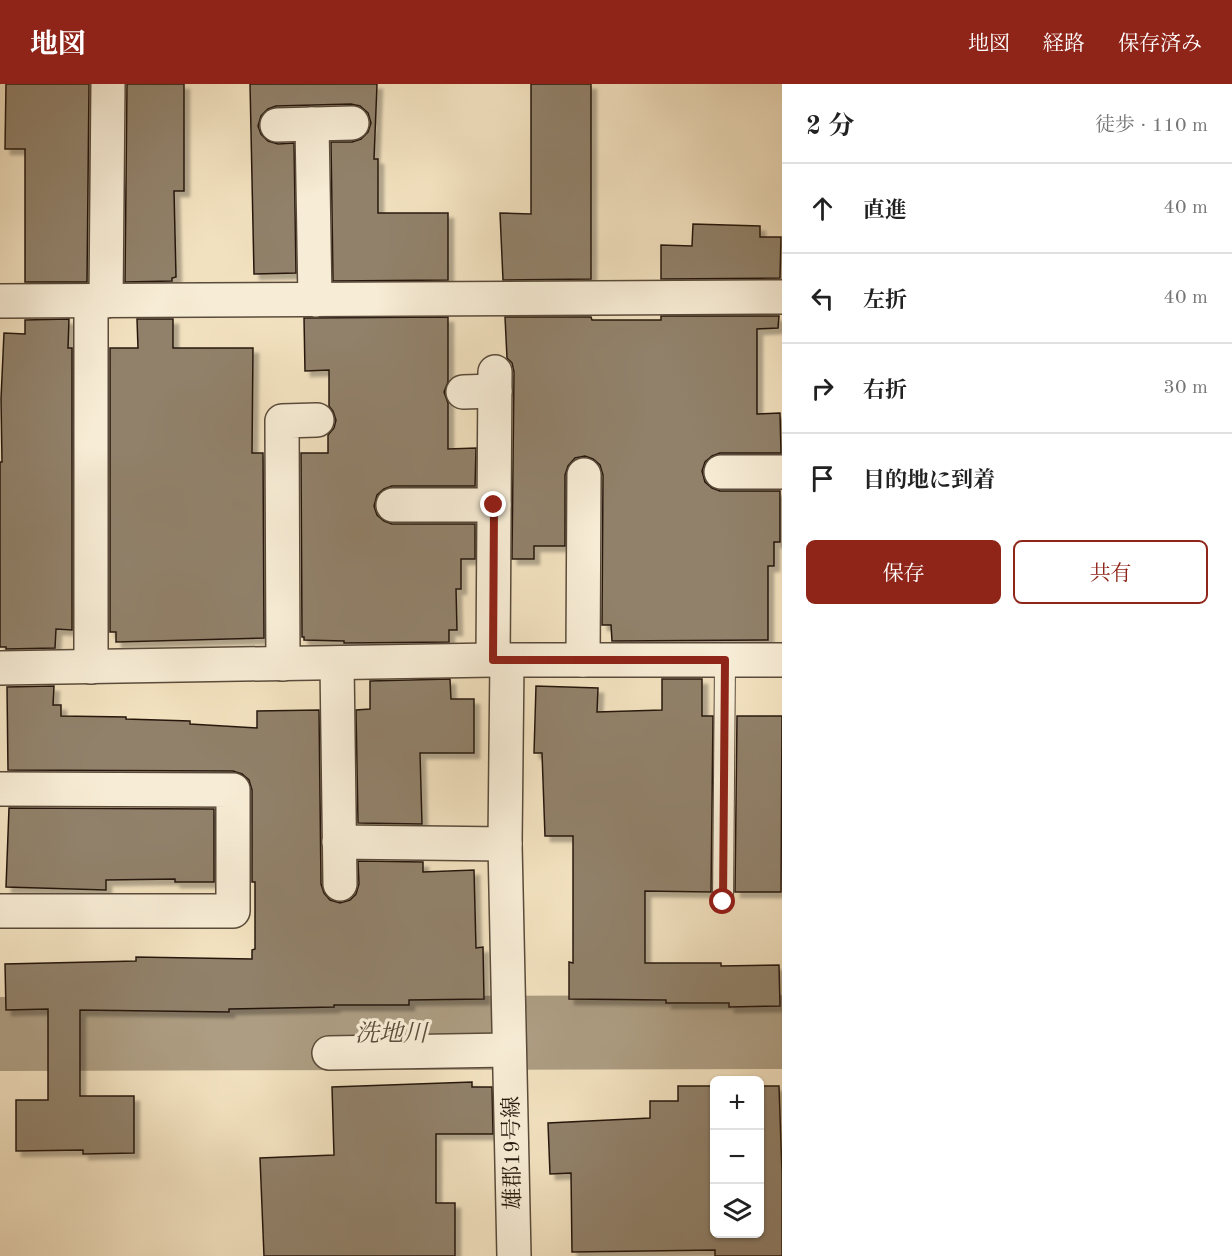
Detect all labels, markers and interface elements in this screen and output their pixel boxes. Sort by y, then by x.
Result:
text: 地図 [30,32,86,60]
text: 地図 [968,34,1010,55]
text: 経路 [1043,34,1085,55]
text: 保存済み [1118,34,1202,55]
text: 2 分 [806,114,854,140]
text: 徒歩 · 110 m [1095,116,1208,136]
icon: ahead [806,192,839,225]
text: 40 m [1163,198,1208,218]
text: 直進 [863,200,907,222]
icon: left [806,282,839,315]
text: 40 m [1163,288,1208,308]
text: 左折 [863,290,907,312]
icon: right [806,372,839,405]
text: 30 m [1163,378,1208,398]
text: 右折 [863,380,907,402]
icon: arrive [806,462,839,495]
text: 目的地に到着 [863,470,995,492]
route end [480,491,506,517]
button: 保存 [806,540,1001,604]
button: 共有 [1013,540,1208,604]
route start [709,888,735,914]
water label: 洗地川 [355,1020,430,1047]
map controls [710,1076,764,1238]
button: + [710,1076,764,1130]
street label: 雄郡19号線 [499,1096,525,1210]
button: − [710,1130,764,1184]
button: layers [710,1184,764,1238]

